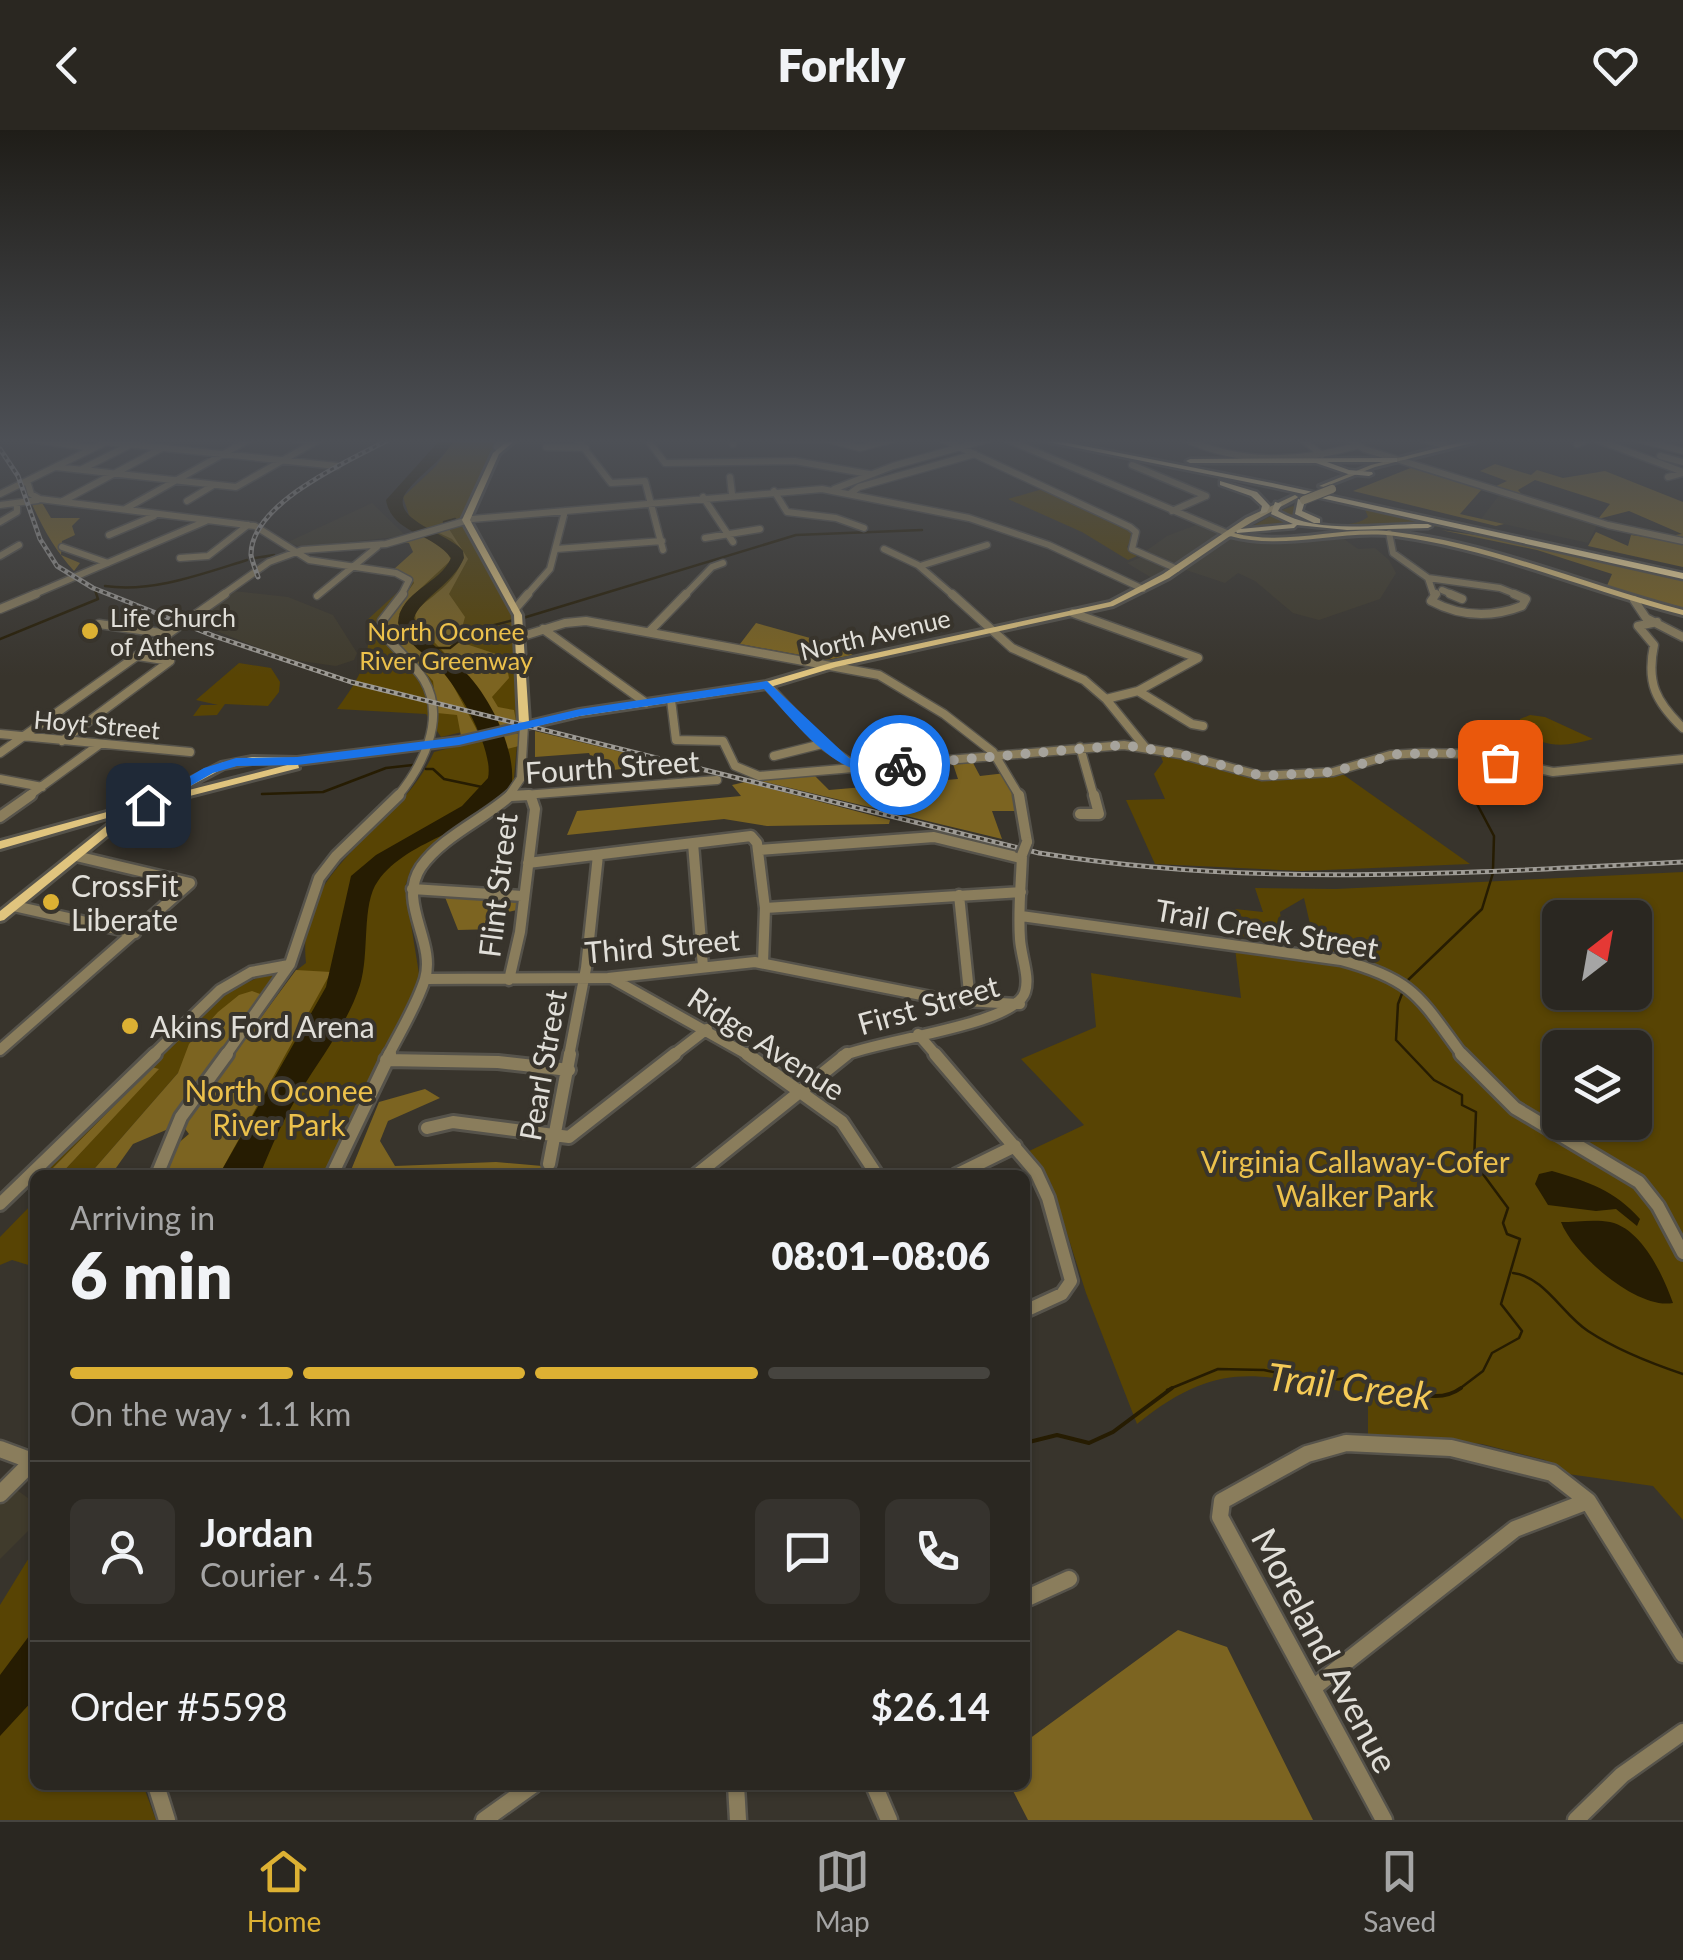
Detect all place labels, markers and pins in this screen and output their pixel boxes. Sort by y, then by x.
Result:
place label: Life Church of Athens [110,602,236,661]
marker: Life Church of Athens [79,620,101,642]
pin [1458,720,1543,805]
pin [106,763,191,848]
place label: CrossFit Liberate [71,867,179,937]
marker: CrossFit Liberate [40,891,62,913]
place label: Akins Ford Arena [150,1008,375,1044]
marker: Akins Ford Arena [119,1015,141,1037]

